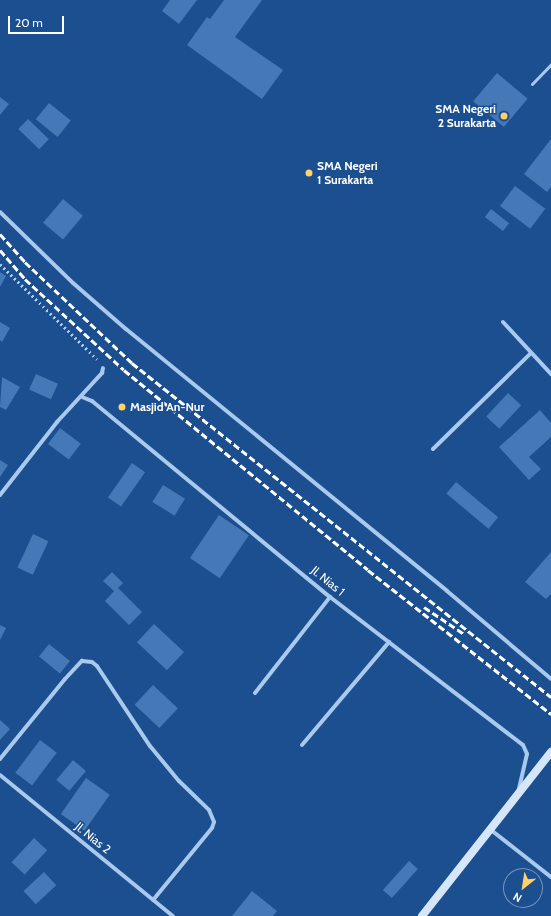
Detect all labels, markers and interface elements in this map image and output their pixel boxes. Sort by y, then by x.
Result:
scale bar [10,8,66,34]
text: 20 m [15,15,43,30]
place label: SMA Negeri 2 Surakarta [435,102,496,130]
marker: SMA Negeri 2 Surakarta [499,111,509,121]
place label: SMA Negeri 1 Surakarta [317,159,378,187]
marker: SMA Negeri 1 Surakarta [304,168,314,178]
place label: Masjid An-Nur [130,400,204,414]
marker: Masjid An-Nur [117,402,127,412]
street label: Jl. Nias 1 [308,563,348,599]
street label: Jl. Nias 2 [72,819,114,857]
north arrow [503,868,543,908]
text: N [511,890,524,906]

